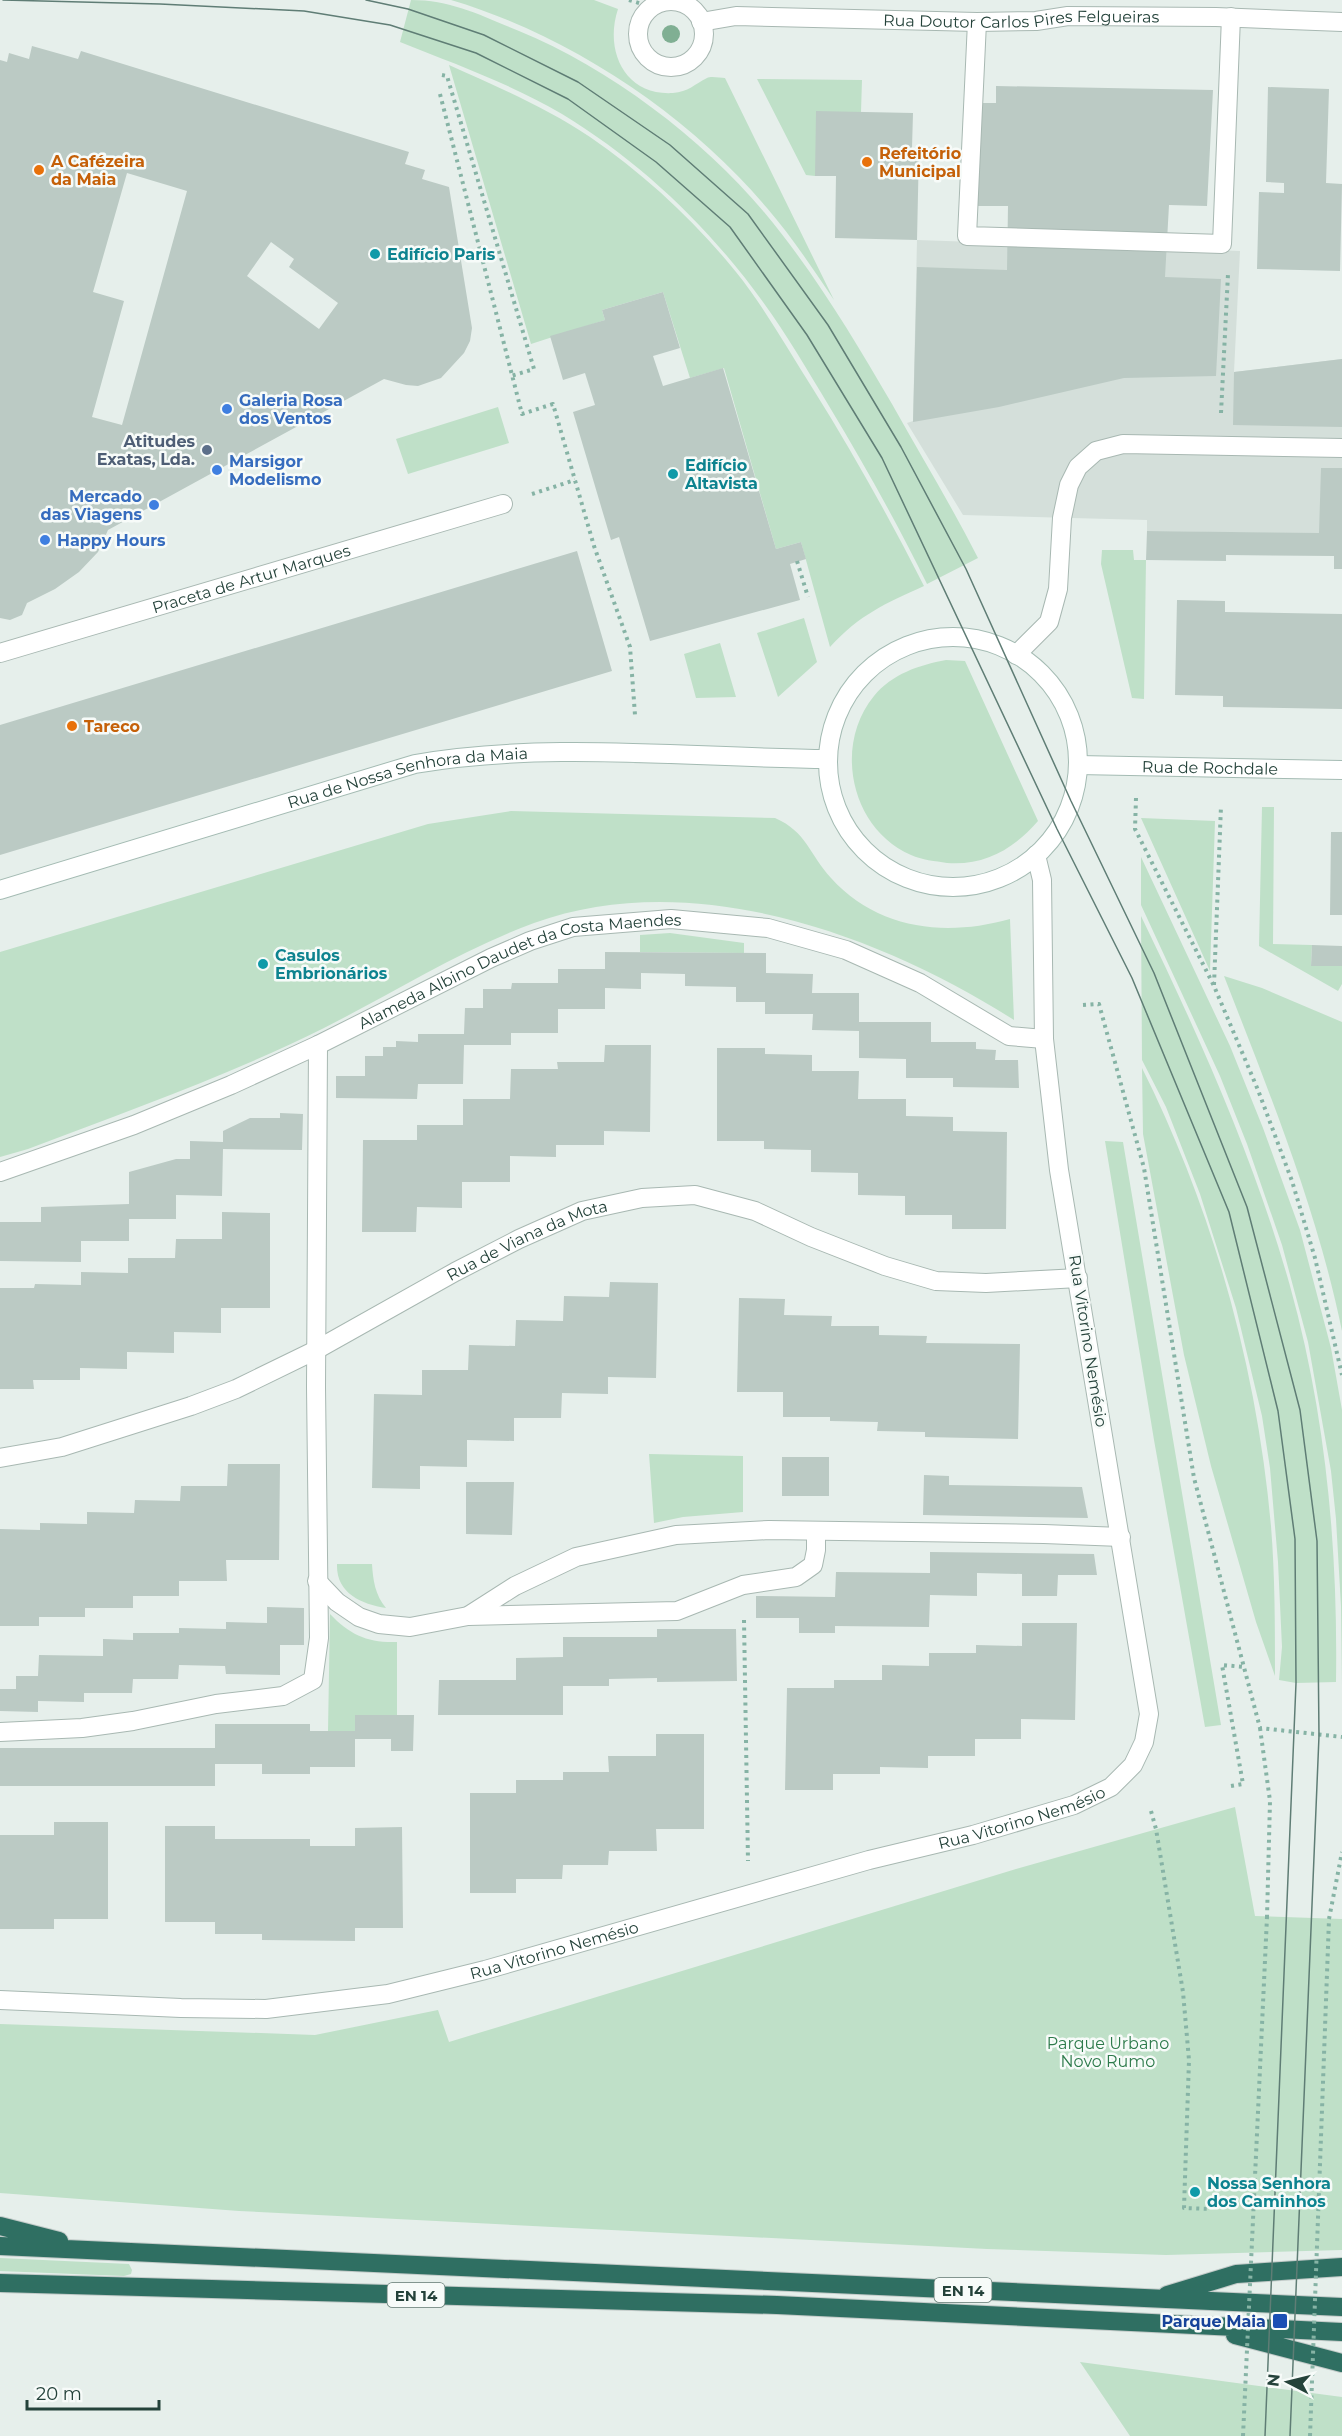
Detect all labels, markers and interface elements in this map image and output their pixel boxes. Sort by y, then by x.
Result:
street label: Rua Doutor Carlos Pires Felgueiras [883,6,1160,32]
place label: Refeitório Municipal [879,144,961,181]
place label: A Cafézeira da Maia [50,152,145,189]
marker: Refeitório Municipal [860,155,874,169]
marker: A Cafézeira da Maia [32,163,46,177]
place label: Edifício Paris [387,245,496,264]
marker: Edifício Paris [368,247,382,261]
place label: Galeria Rosa dos Ventos [239,391,343,428]
marker: Galeria Rosa dos Ventos [220,402,234,416]
place label: Atitudes Exatas, Lda. [97,432,195,469]
marker: Atitudes Exatas, Lda. [200,443,214,457]
place label: Marsigor Modelismo [229,452,321,489]
place label: Edifício Altavista [684,456,758,493]
marker: Marsigor Modelismo [210,463,224,477]
marker: Edifício Altavista [666,467,680,481]
place label: Mercado das Viagens [41,487,143,524]
marker: Mercado das Viagens [147,498,161,512]
place label: Happy Hours [57,531,166,550]
marker: Happy Hours [38,533,52,547]
street label: Praceta de Artur Marques [150,540,353,617]
place label: Tareco [84,717,140,736]
marker: Tareco [65,719,79,733]
street label: Rua de Nossa Senhora da Maia [285,743,528,812]
street label: Rua de Rochdale [1142,757,1278,778]
street label: Alameda Albino Daudet da Costa Maendes [355,909,683,1033]
place label: Casulos Embrionários [275,946,388,983]
marker: Casulos Embrionários [256,957,270,971]
street label: Rua de Viana da Mota [443,1196,609,1284]
street label: Rua Vitorino Nemésio [1065,1253,1111,1429]
street label: Rua Vitorino Nemésio [936,1782,1108,1853]
street label: Rua Vitorino Nemésio [468,1917,641,1983]
park label: Parque Urbano Novo Rumo [1047,2034,1169,2071]
place label: Nossa Senhora dos Caminhos [1207,2174,1331,2211]
marker: Nossa Senhora dos Caminhos [1188,2185,1202,2199]
road number: EN 14 [934,2278,992,2302]
road number: EN 14 [388,2283,444,2307]
place label: Parque Maia [1161,2312,1266,2331]
marker: Parque Maia [1271,2312,1289,2330]
north arrow [1258,2352,1318,2412]
scale bar [27,2373,159,2411]
text: N [1263,2373,1284,2388]
text: 20 m [36,2383,82,2405]

